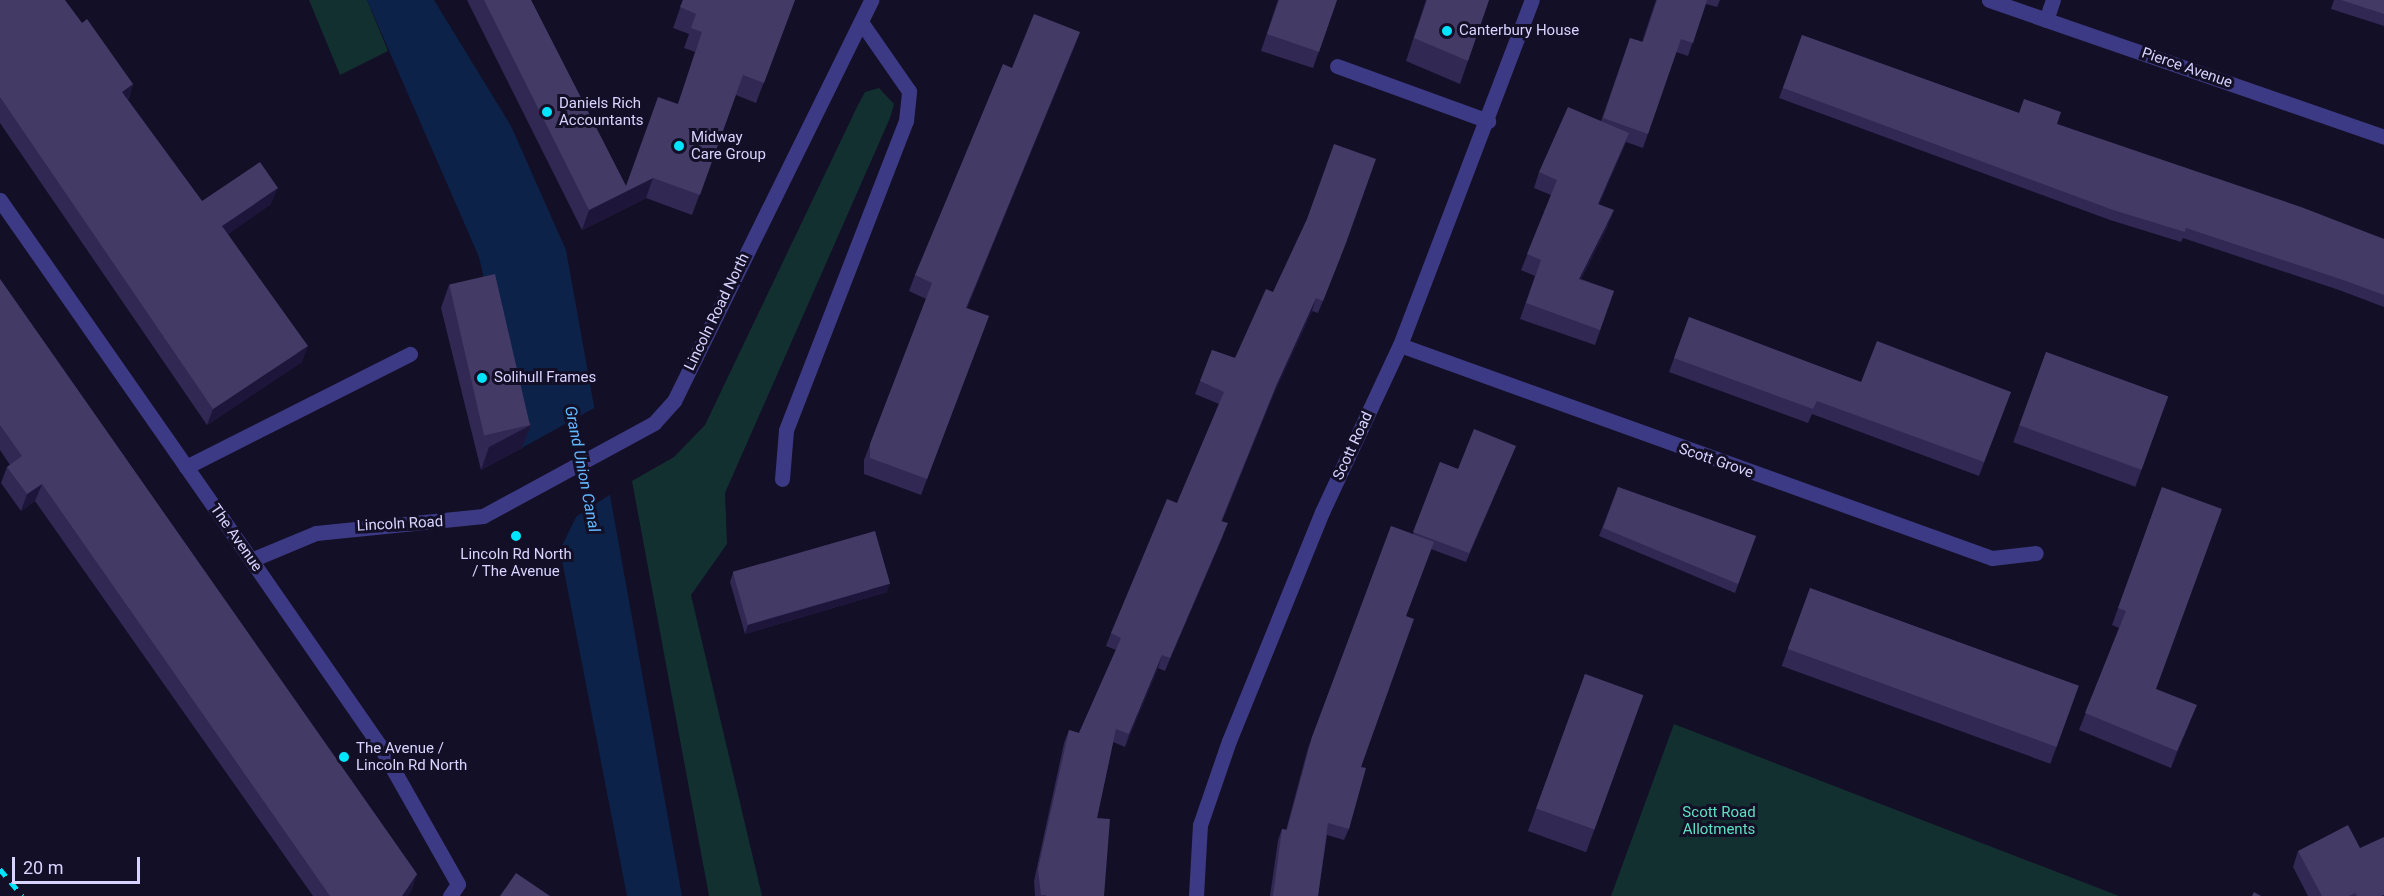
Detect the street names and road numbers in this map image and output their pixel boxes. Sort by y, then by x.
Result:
street label: Pierce Avenue [2139,44,2235,92]
street label: Lincoln Road North [681,250,753,374]
street label: Scott Road [1329,409,1377,483]
street label: Scott Grove [1676,440,1756,482]
street label: The Avenue [206,501,266,575]
street label: Lincoln Road [356,513,444,535]

